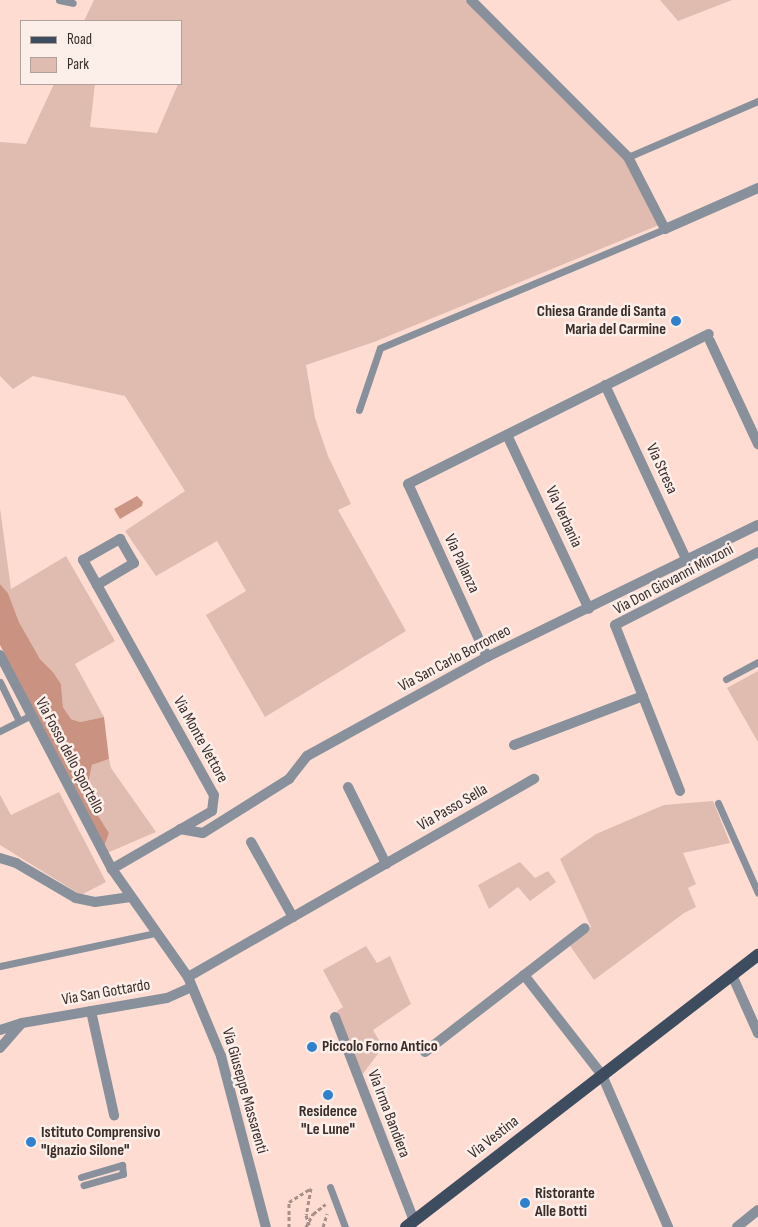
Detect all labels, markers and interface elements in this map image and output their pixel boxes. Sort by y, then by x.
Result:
legend [20,20,182,85]
text: Road [67,30,92,49]
text: Park [67,55,89,74]
place label: Chiesa Grande di Santa Maria del Carmine [537,302,666,340]
marker: Chiesa Grande di Santa Maria del Carmine [670,315,682,327]
street label: Via Stresa [641,441,681,497]
street label: Via Verbania [540,483,586,551]
street label: Via Pallanza [439,532,483,596]
street label: Via Don Giovanni Minzoni [611,540,737,620]
street label: Via San Carlo Borromeo [396,621,514,697]
street label: Via Monte Vettore [168,693,232,787]
street label: Via Fosso dello Sportello [30,695,108,817]
street label: Via Passo Sella [415,780,491,836]
street label: Via San Gottardo [60,976,152,1010]
street label: Via Giuseppe Massarenti [217,1026,271,1156]
place label: Piccolo Forno Antico [322,1037,438,1057]
marker: Piccolo Forno Antico [306,1041,318,1053]
street label: Via Irma Bandiera [362,1067,414,1161]
marker: Residence "Le Lune" [322,1089,334,1101]
place label: Residence "Le Lune" [299,1102,357,1140]
street label: Via Vestina [465,1112,523,1164]
place label: Istituto Comprensivo "Ignazio Silone" [41,1123,160,1161]
marker: Istituto Comprensivo "Ignazio Silone" [25,1136,37,1148]
place label: Ristorante Alle Botti [535,1184,595,1222]
marker: Ristorante Alle Botti [519,1197,531,1209]

